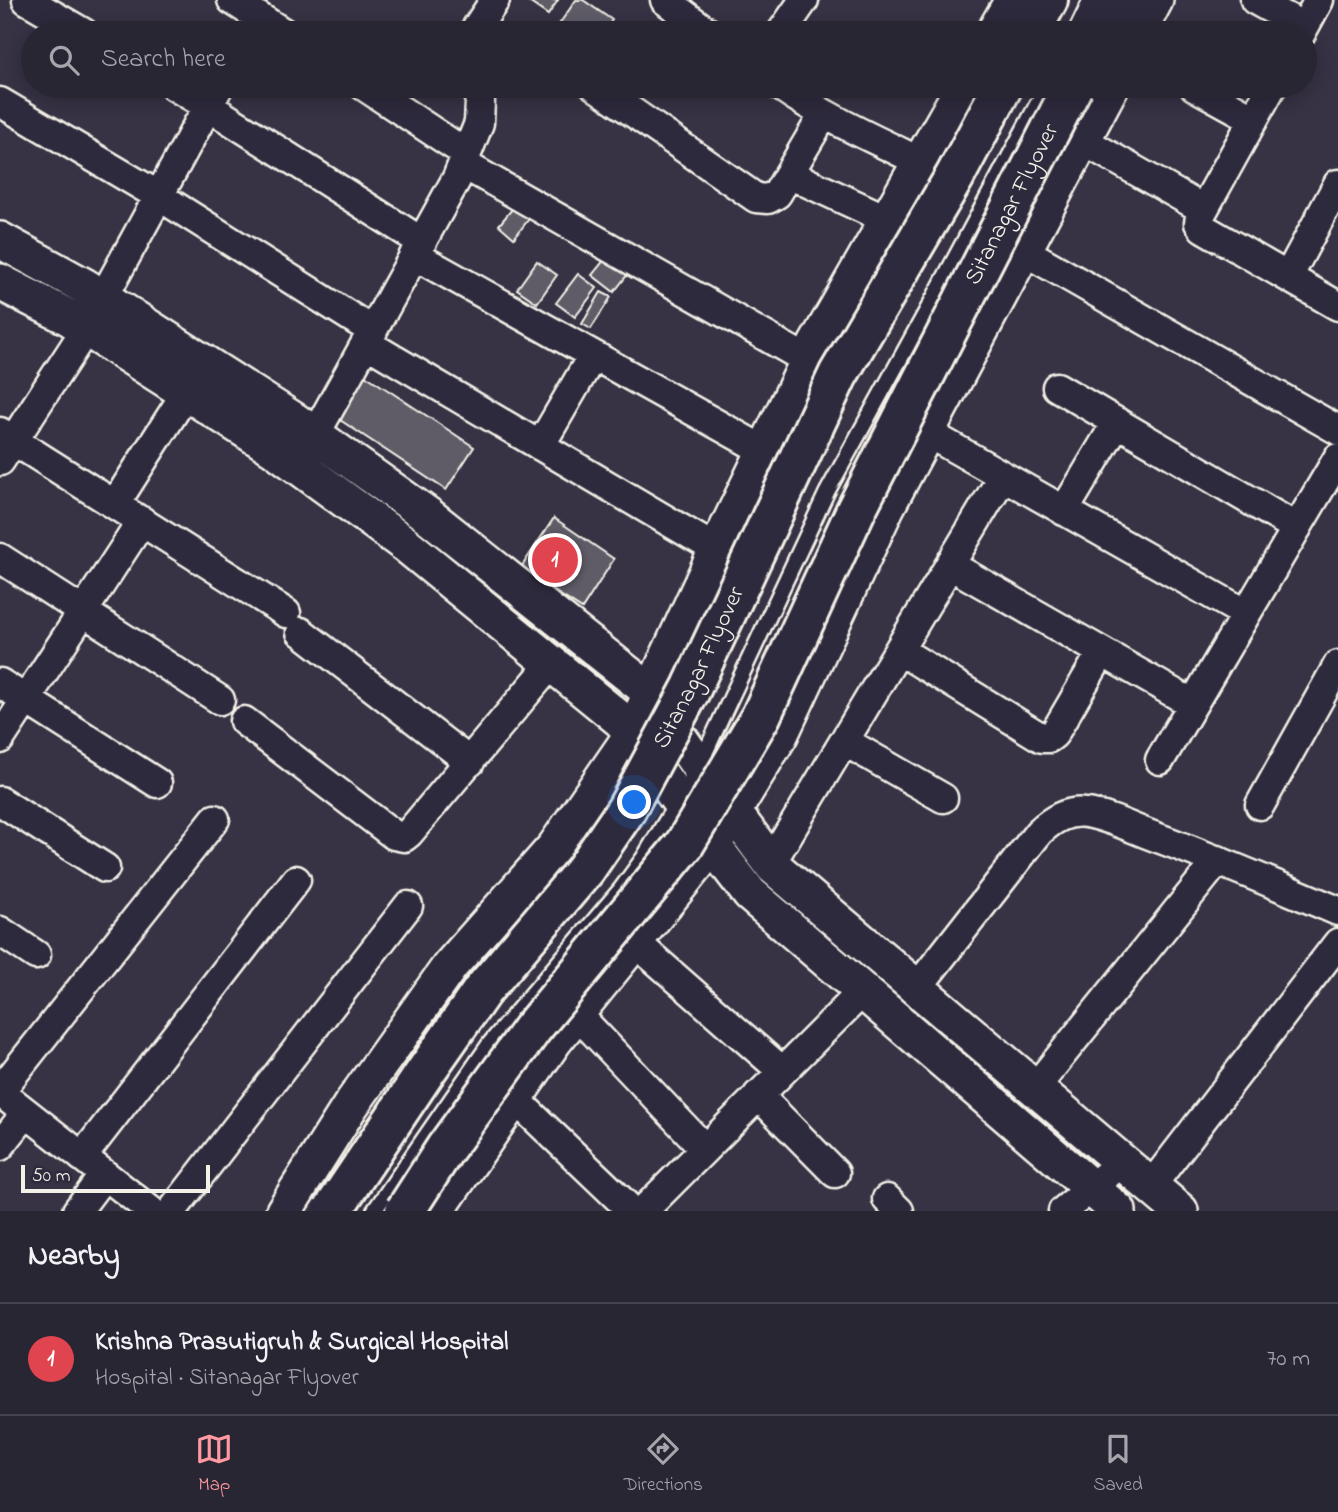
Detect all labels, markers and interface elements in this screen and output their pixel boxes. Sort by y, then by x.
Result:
search box [21,21,1317,98]
icon: search [45,41,83,79]
text: Search here [101,41,226,79]
street label: Sitanagar Flyover [956,117,1069,291]
pin: 1 [532,534,578,586]
street label: Sitanagar Flyover [644,580,754,755]
your location [617,785,651,819]
scale bar [21,1162,210,1194]
text: 50 m [32,1163,71,1190]
text: Nearby [28,1235,120,1279]
text: Krishna Prasutigruh & Surgical Hospital [95,1324,508,1362]
text: 1 [47,1343,55,1376]
text: 70 m [1267,1343,1310,1376]
text: Hospital · Sitanagar Flyover [95,1362,359,1395]
tab: Map [195,1430,233,1499]
tab: Directions [624,1430,703,1499]
tab: Saved [1093,1430,1143,1499]

